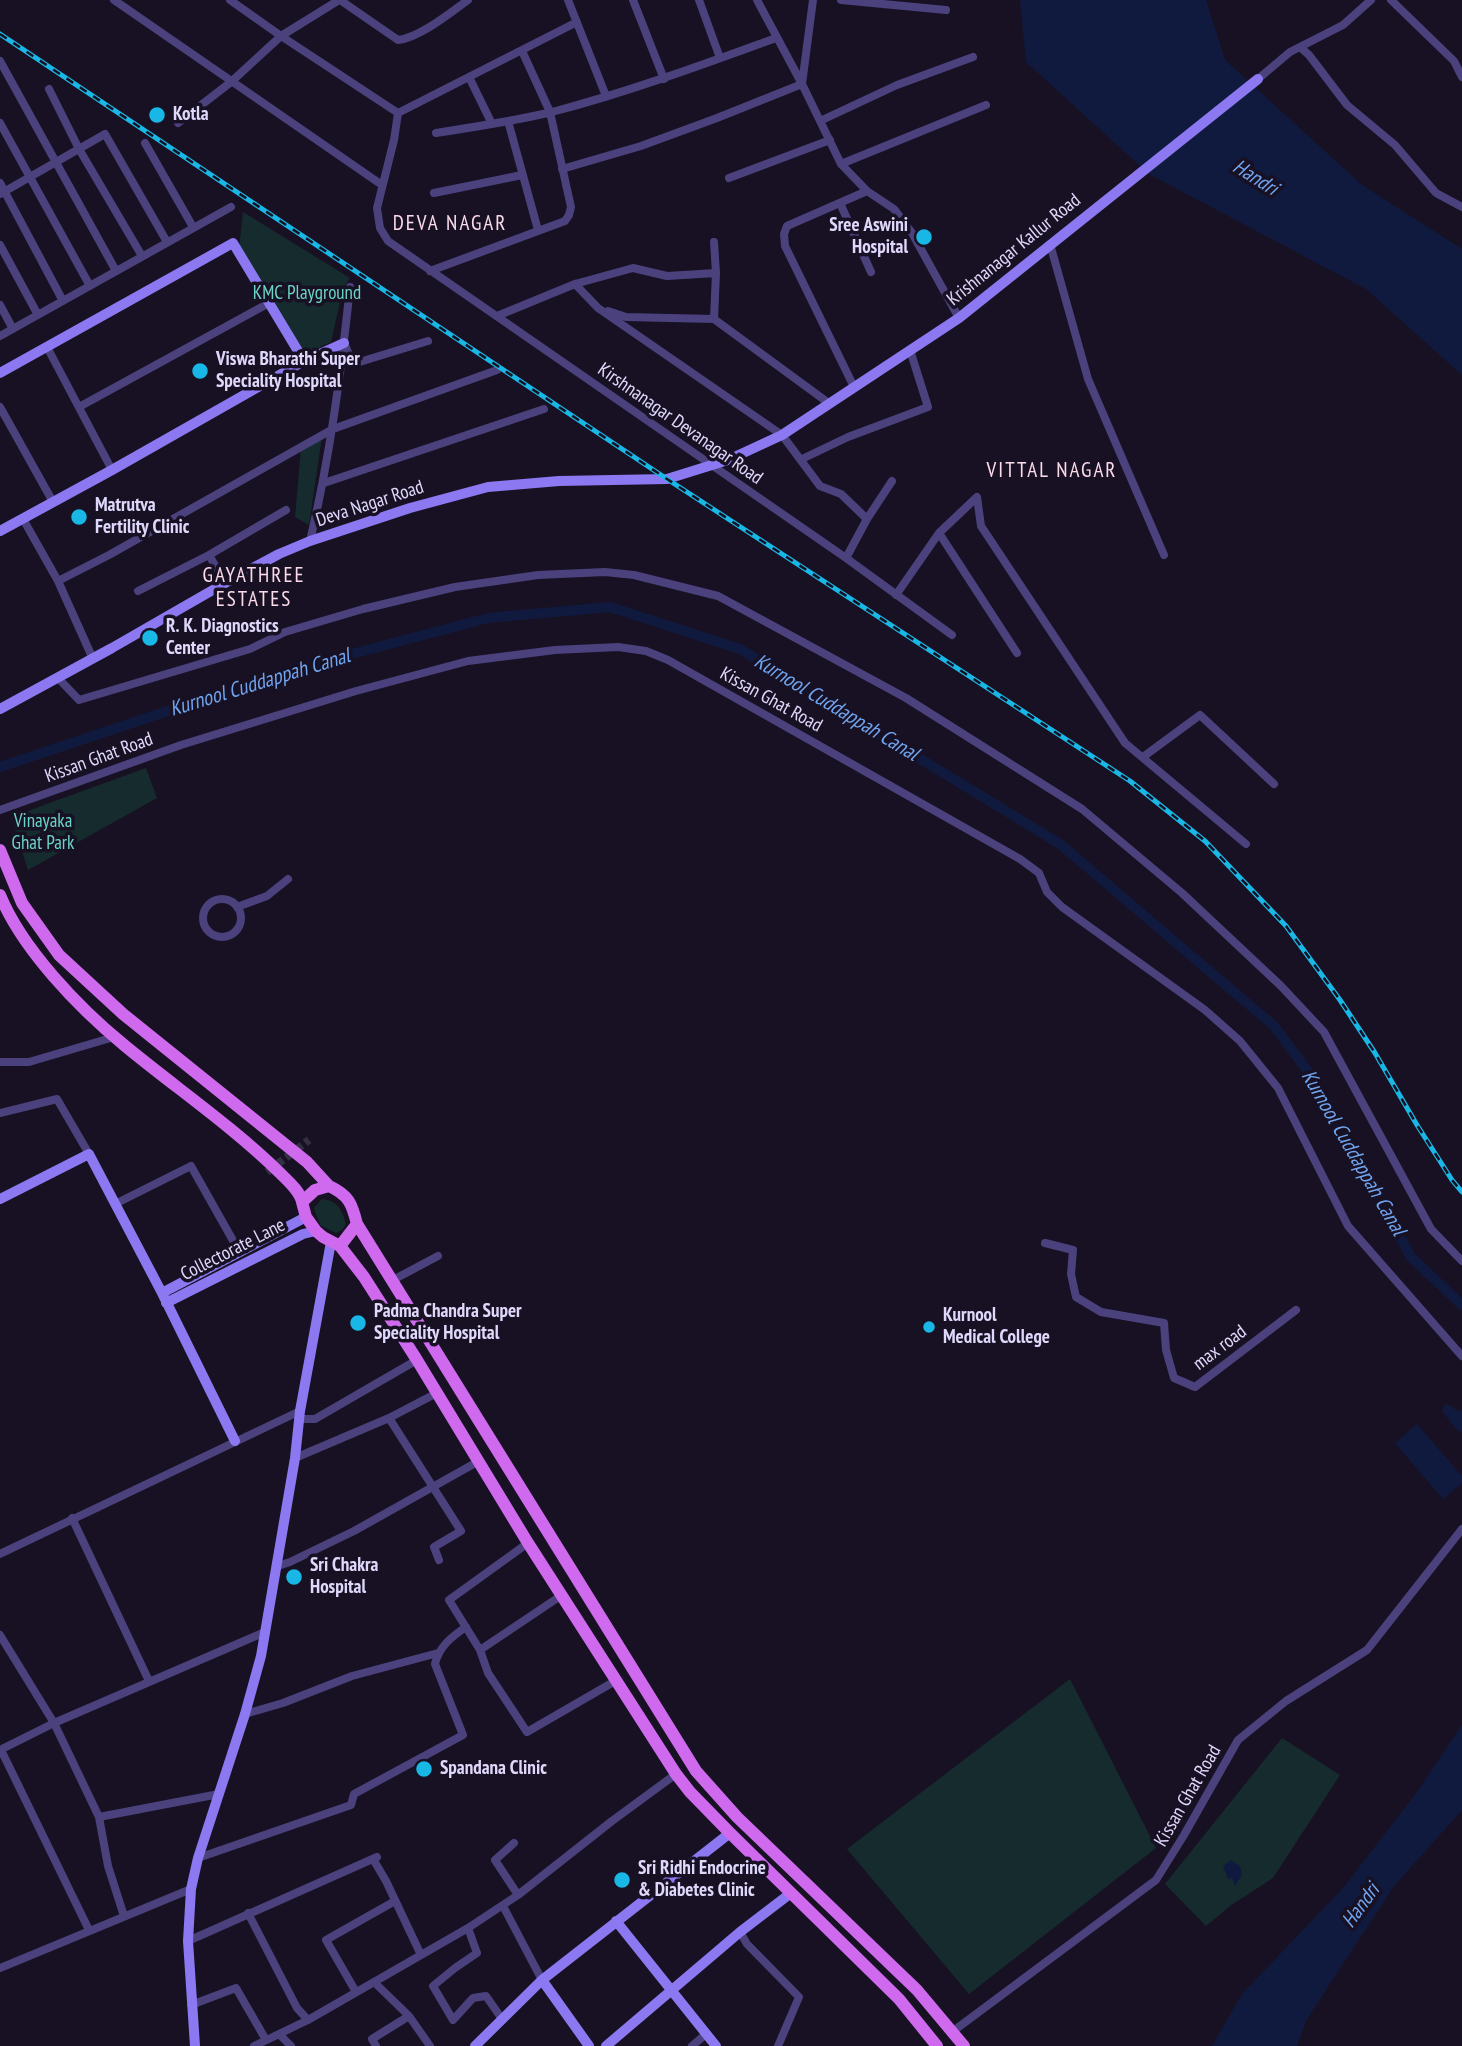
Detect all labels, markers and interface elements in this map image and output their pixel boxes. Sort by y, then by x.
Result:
place label: Kotla [173,104,209,126]
marker: Kotla [147,105,167,125]
water label: Handri [1228,155,1282,201]
street label: Krishnanagar Kallur Road [943,189,1085,311]
district label: DEVA NAGAR [394,211,506,237]
place label: Sree Aswini Hospital [829,215,908,259]
marker: Sree Aswini Hospital [914,227,934,247]
park label: KMC Playground [253,283,361,305]
place label: Viswa Bharathi Super Speciality Hospital [216,349,360,393]
street label: Kirshnanagar Devanagar Road [593,358,767,490]
marker: Viswa Bharathi Super Speciality Hospital [190,361,210,381]
district label: VITTAL NAGAR [988,458,1116,484]
street label: Deva Nagar Road [313,476,427,532]
place label: Matrutva Fertility Clinic [95,495,189,539]
marker: Matrutva Fertility Clinic [69,507,89,527]
district label: GAYATHREE ESTATES [204,563,304,613]
place label: R. K. Diagnostics Center [166,616,279,660]
marker: R. K. Diagnostics Center [140,628,160,648]
water label: Kurnool Cuddappah Canal [167,644,353,722]
water label: Kurnool Cuddappah Canal [749,649,923,767]
street label: Kissan Ghat Road [716,663,826,737]
street label: Kissan Ghat Road [42,728,156,788]
park label: Vinayaka Ghat Park [12,811,74,855]
water label: Kurnool Cuddappah Canal [1295,1066,1411,1240]
street label: Collectorate Lane [177,1214,289,1286]
place label: Padma Chandra Super Speciality Hospital [374,1301,522,1345]
place label: Kurnool Medical College [943,1305,1050,1349]
marker: Padma Chandra Super Speciality Hospital [348,1313,368,1333]
marker: Kurnool Medical College [921,1319,937,1335]
street label: max road [1189,1321,1251,1375]
place label: Sri Chakra Hospital [310,1555,378,1599]
marker: Sri Chakra Hospital [284,1567,304,1587]
street label: Kissan Ghat Road [1150,1741,1226,1851]
place label: Spandana Clinic [440,1758,547,1780]
marker: Spandana Clinic [414,1759,434,1779]
place label: Sri Ridhi Endocrine & Diabetes Clinic [638,1858,766,1902]
marker: Sri Ridhi Endocrine & Diabetes Clinic [612,1870,632,1890]
water label: Handri [1337,1879,1385,1933]

